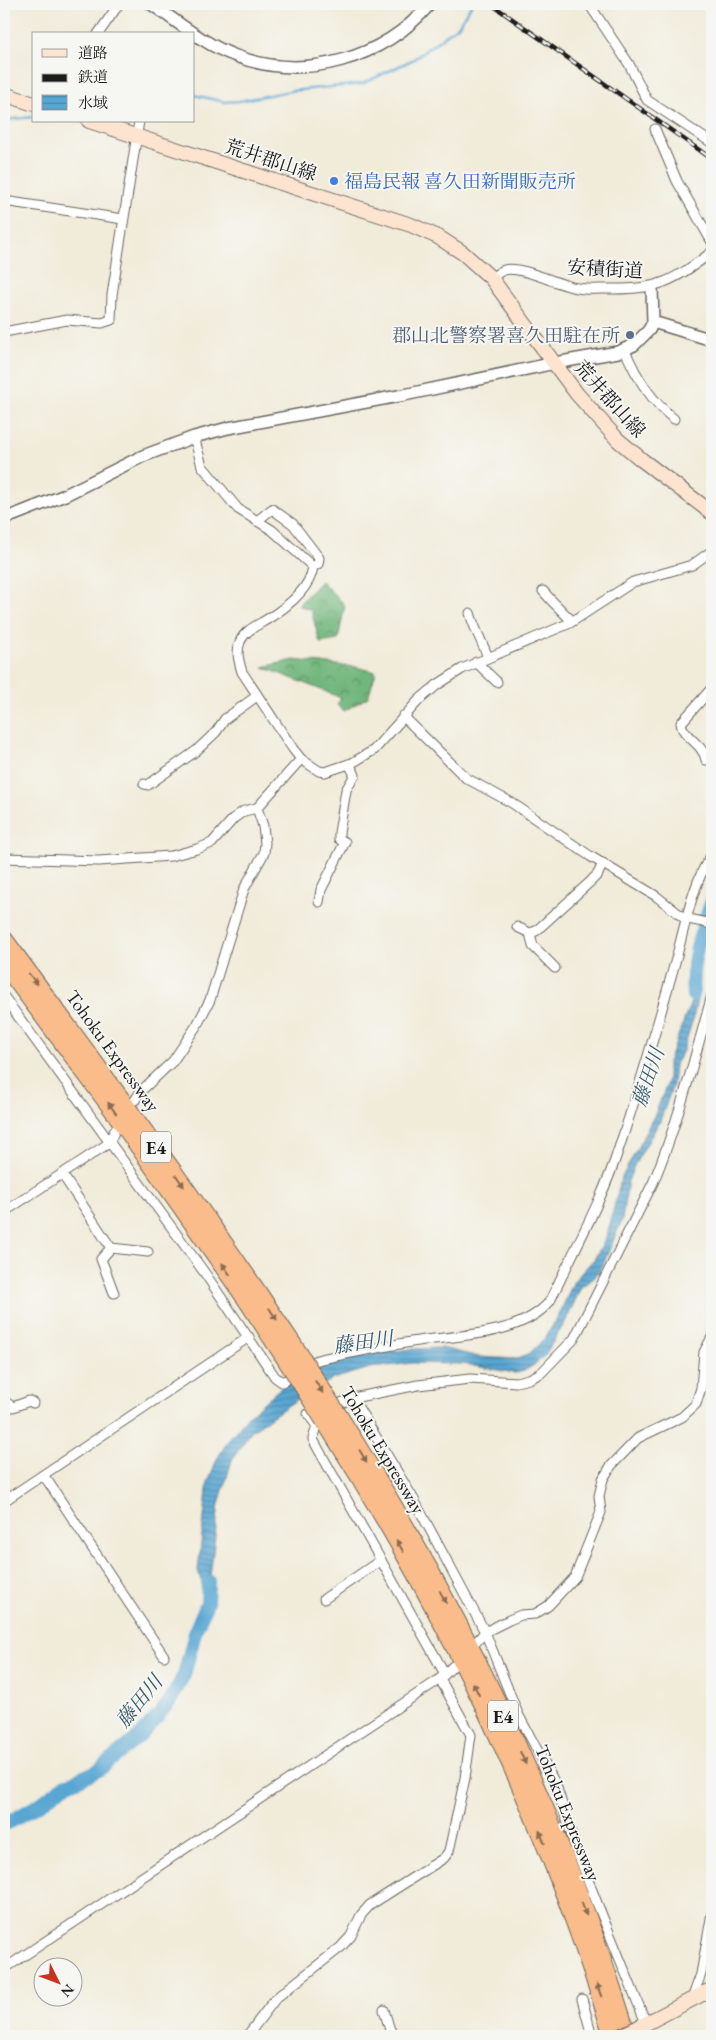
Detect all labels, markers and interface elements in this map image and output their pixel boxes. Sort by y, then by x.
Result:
legend [32,32,195,122]
text: 道路 [78,43,108,62]
text: 鉄道 [78,67,108,86]
text: 水域 [78,93,108,112]
street label: 荒井郡山線 [222,133,320,187]
place label: 福島民報 喜久田新聞販売所 [344,169,576,194]
marker: 福島民報 喜久田新聞販売所 [328,175,340,187]
street label: 安積街道 [566,255,644,283]
place label: 郡山北警察署喜久田駐在所 [392,323,620,348]
marker: 郡山北警察署喜久田駐在所 [624,329,636,341]
street label: 荒井郡山線 [569,355,651,443]
one-way arrow [27,972,38,985]
street label: Tohoku Expressway [60,985,166,1117]
water label: 藤田川 [626,1043,671,1110]
one-way arrow [107,1101,117,1115]
road number: E4 [141,1132,171,1162]
one-way arrow [175,1174,185,1188]
one-way arrow [221,1262,231,1276]
one-way arrow [268,1308,278,1321]
water label: 藤田川 [331,1325,396,1359]
one-way arrow [315,1380,324,1393]
street label: Tohoku Expressway [335,1382,431,1519]
one-way arrow [358,1449,367,1462]
one-way arrow [395,1539,404,1552]
one-way arrow [439,1590,448,1603]
water label: 藤田川 [110,1668,169,1732]
one-way arrow [471,1682,479,1696]
road number: E4 [488,1700,518,1732]
street label: Tohoku Expressway [529,1741,607,1885]
one-way arrow [519,1751,527,1765]
one-way arrow [538,1830,546,1844]
one-way arrow [581,1901,588,1916]
north arrow [32,1958,82,2008]
text: N [57,1980,78,2001]
one-way arrow [595,1982,603,1997]

